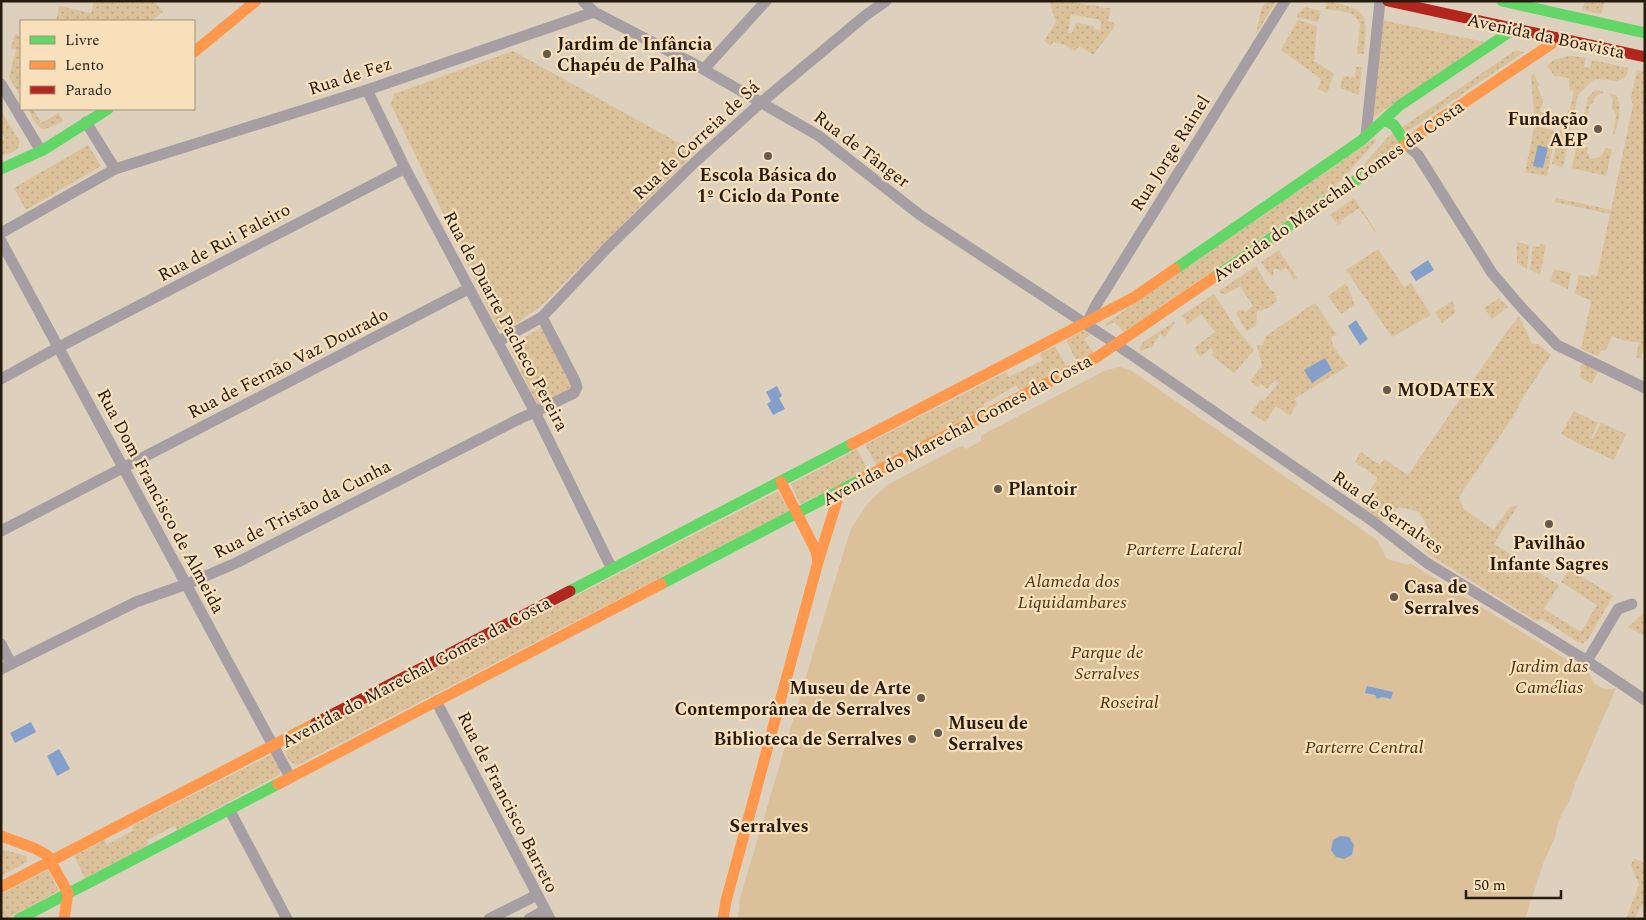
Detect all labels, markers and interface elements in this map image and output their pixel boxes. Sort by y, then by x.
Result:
street label: Avenida da Boavista [1465,7,1627,66]
legend [20,20,195,110]
text: Livre [65,29,100,52]
place label: Jardim de Infância Chapéu de Palha [557,31,713,79]
marker: Jardim de Infância Chapéu de Palha [541,48,553,60]
street label: Rua de Fez [305,50,395,103]
text: Lento [65,54,104,77]
street label: Rua de Correia de Sá [627,74,766,207]
text: Parado [65,79,112,102]
street label: Rua Jorge Rainel [1124,90,1217,217]
street label: Avenida do Marechal Gomes da Costa [1207,94,1470,289]
street label: Rua de Tânger [808,104,916,195]
place label: Fundação AEP [1507,106,1588,154]
marker: Fundação AEP [1592,123,1604,135]
marker: Escola Básica do 1º Ciclo da Ponte [762,150,774,162]
place label: Escola Básica do 1º Ciclo da Ponte [697,162,839,210]
street label: Rua de Rui Faleiro [153,196,295,289]
street label: Rua de Duarte Pacheco Pereira [436,206,575,436]
street label: Rua de Fernão Vaz Dourado [183,301,393,426]
street label: Avenida do Marechal Gomes da Costa [817,348,1097,513]
place label: MODATEX [1397,377,1495,404]
street label: Rua Dom Francisco de Almeida [90,384,232,619]
marker: MODATEX [1381,384,1393,396]
street label: Rua de Tristão da Cunha [209,453,396,566]
street label: Rua de Serralves [1326,464,1449,561]
place label: Plantoir [1008,476,1077,503]
marker: Plantoir [992,483,1004,495]
marker: Pavilhão Infante Sagres [1543,518,1555,530]
place label: Pavilhão Infante Sagres [1489,530,1609,578]
park label: Parterre Lateral [1126,536,1243,563]
park label: Alameda dos Liquidambares [1018,568,1127,616]
place label: Casa de Serralves [1404,574,1479,622]
street label: Avenida do Marechal Gomes da Costa [276,590,556,755]
marker: Casa de Serralves [1388,591,1400,603]
park label: Parque de Serralves [1071,639,1143,687]
park label: Jardim das Camélias [1508,653,1589,701]
place label: Museu de Arte Contemporânea de Serralves [674,675,911,723]
park label: Roseiral [1099,689,1159,716]
marker: Museu de Arte Contemporânea de Serralves [915,692,927,704]
street label: Rua de Francisco Barreto [450,707,565,898]
place label: Museu de Serralves [948,710,1028,758]
place label: Biblioteca de Serralves [713,726,902,753]
marker: Museu de Serralves [932,727,944,739]
marker: Biblioteca de Serralves [906,733,918,745]
park label: Parterre Central [1305,734,1424,761]
district label: Serralves [729,812,809,841]
scale bar [1466,868,1561,900]
text: 50 m [1474,874,1506,897]

